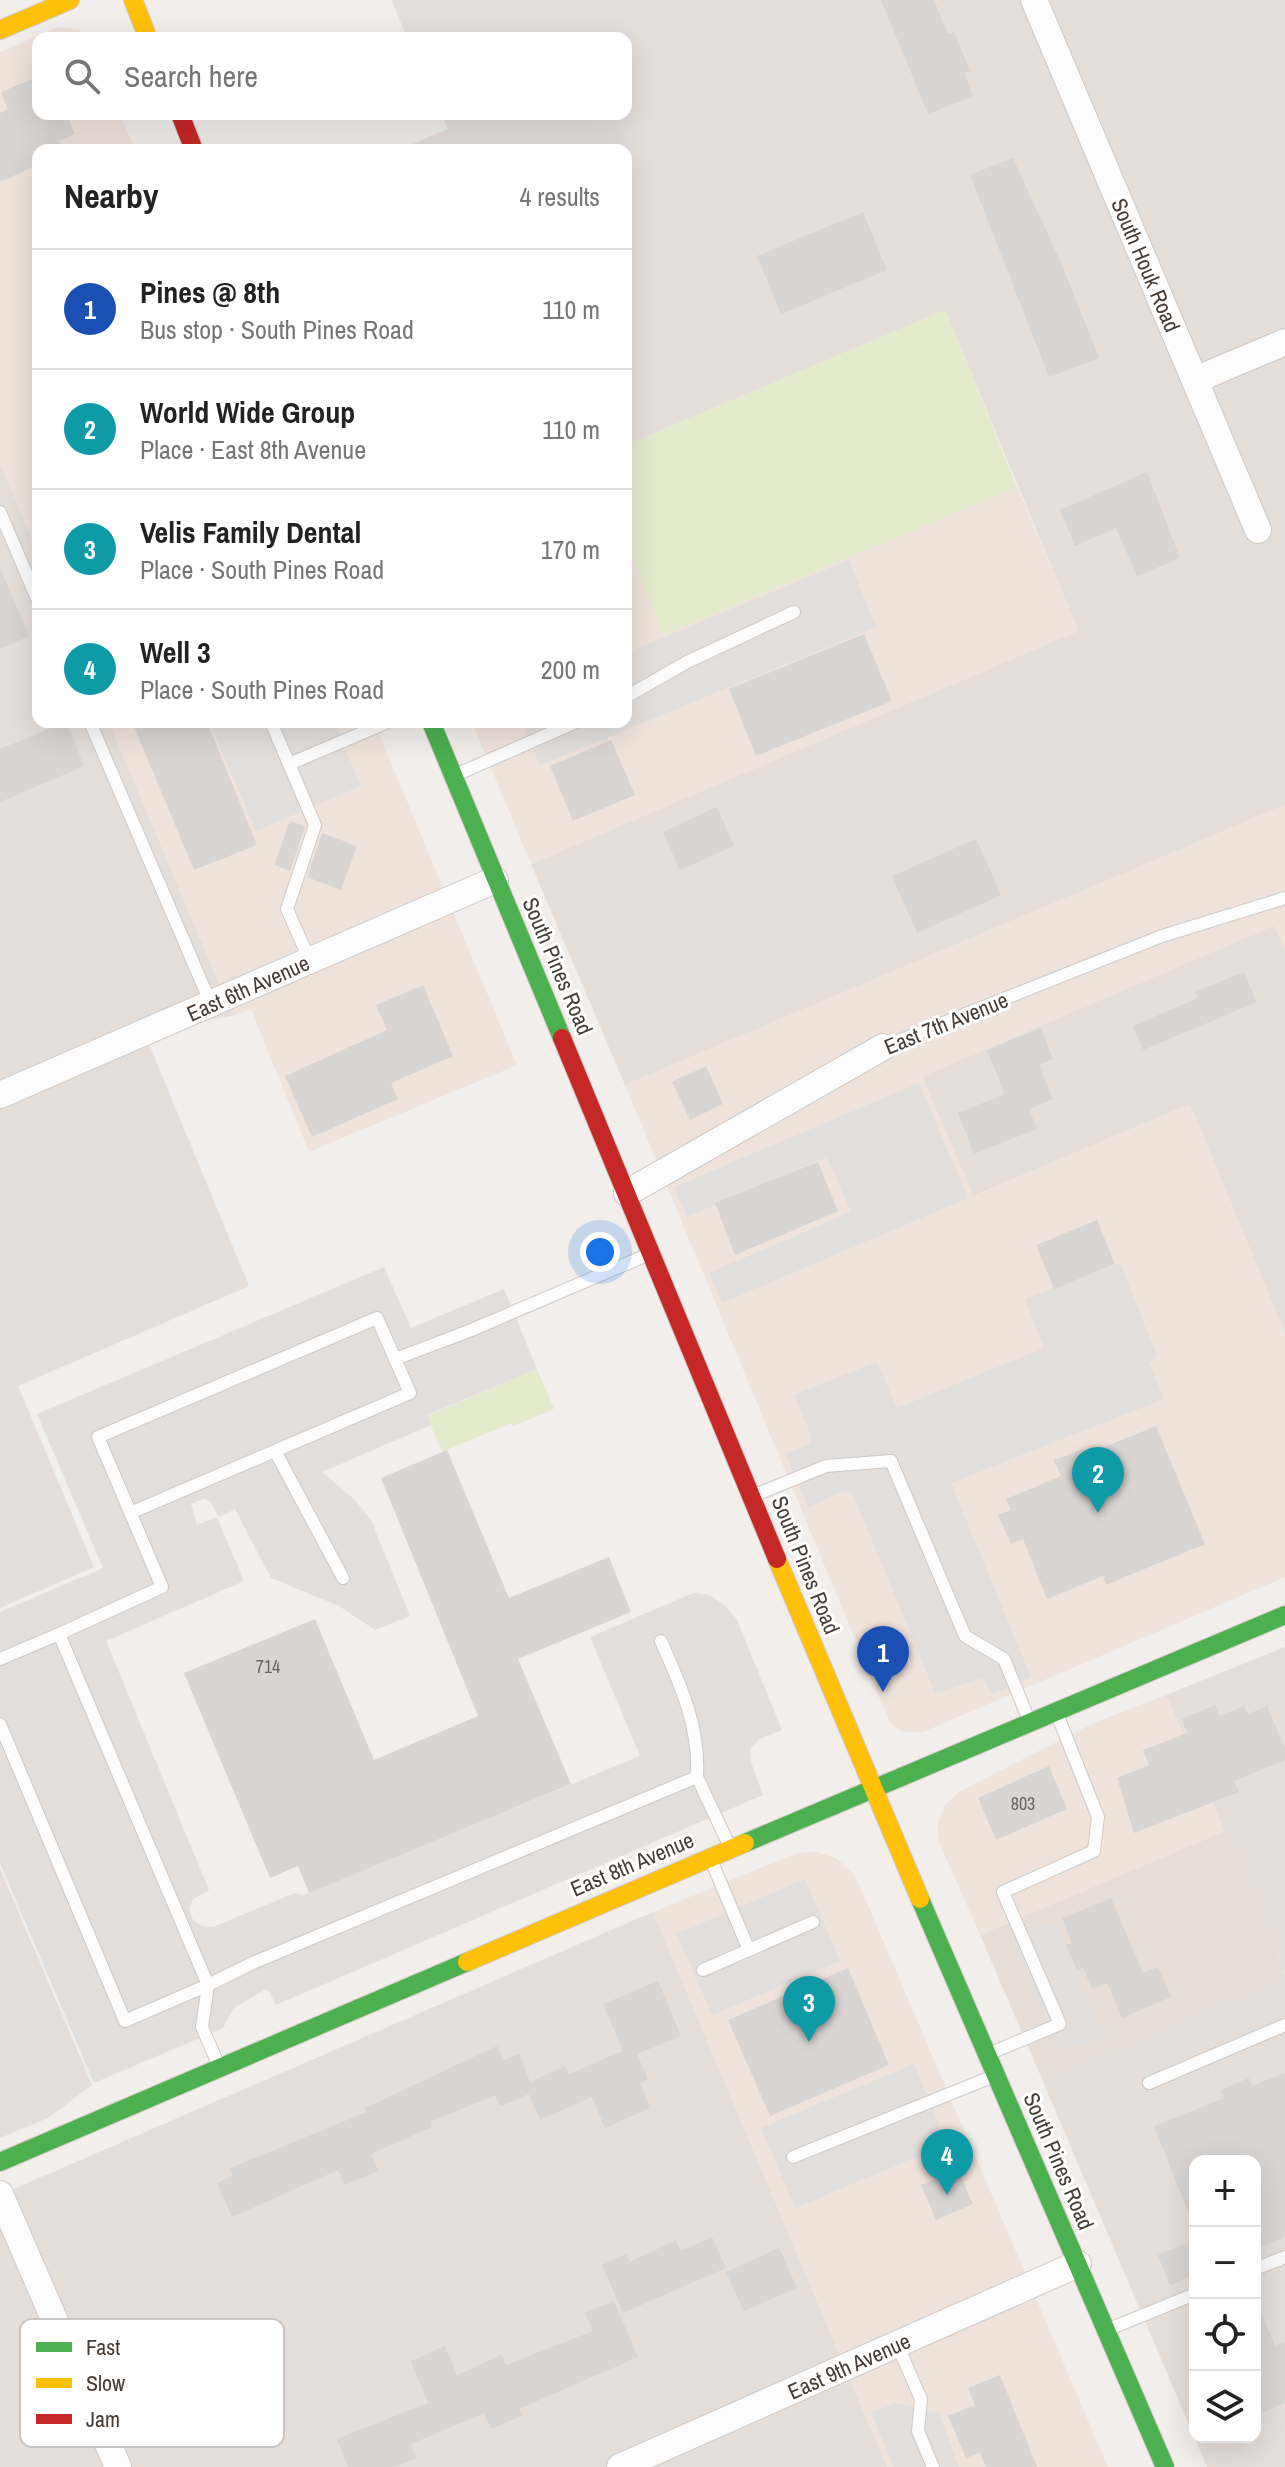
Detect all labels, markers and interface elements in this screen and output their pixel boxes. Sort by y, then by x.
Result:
search box [32,32,632,120]
icon: search [60,54,104,98]
text: Search here [124,56,258,96]
text: Nearby [64,173,159,219]
text: 4 results [519,179,600,214]
street label: South Houk Road [1104,194,1188,336]
text: Pines @ 8th [140,272,280,312]
text: 1 [84,292,96,327]
text: 110 m [542,292,600,327]
text: Bus stop · South Pines Road [140,312,414,347]
text: World Wide Group [140,392,355,432]
text: 2 [84,412,96,447]
text: 110 m [542,412,600,447]
text: Place · East 8th Avenue [140,432,366,467]
text: Velis Family Dental [140,512,361,552]
text: 3 [84,532,96,567]
text: 170 m [541,532,600,567]
text: Place · South Pines Road [140,552,384,587]
text: Well 3 [140,632,211,672]
text: 4 [84,652,96,687]
text: 200 m [541,652,600,687]
text: Place · South Pines Road [140,672,384,707]
street label: South Pines Road [516,893,600,1039]
street label: East 6th Avenue [182,948,314,1028]
street label: East 7th Avenue [880,985,1012,1061]
your location [580,1232,620,1272]
pin: 2 [1072,1447,1124,1513]
street label: South Pines Road [765,1491,847,1639]
pin: 1 [857,1626,909,1692]
house number: 714 [256,1654,280,1679]
house number: 803 [1011,1791,1035,1816]
street label: East 8th Avenue [566,1825,698,1903]
pin: 3 [783,1976,835,2042]
street label: South Pines Road [1017,2088,1101,2234]
pin: 4 [921,2129,973,2195]
map controls [1189,2155,1261,2443]
button: + [1189,2155,1261,2227]
button: − [1189,2227,1261,2299]
button: locate [1189,2299,1261,2371]
legend [20,2319,284,2447]
street label: East 9th Avenue [783,2326,915,2406]
text: Fast [86,2332,120,2362]
text: Slow [86,2368,125,2398]
button: layers [1189,2371,1261,2443]
text: Jam [86,2404,120,2434]

